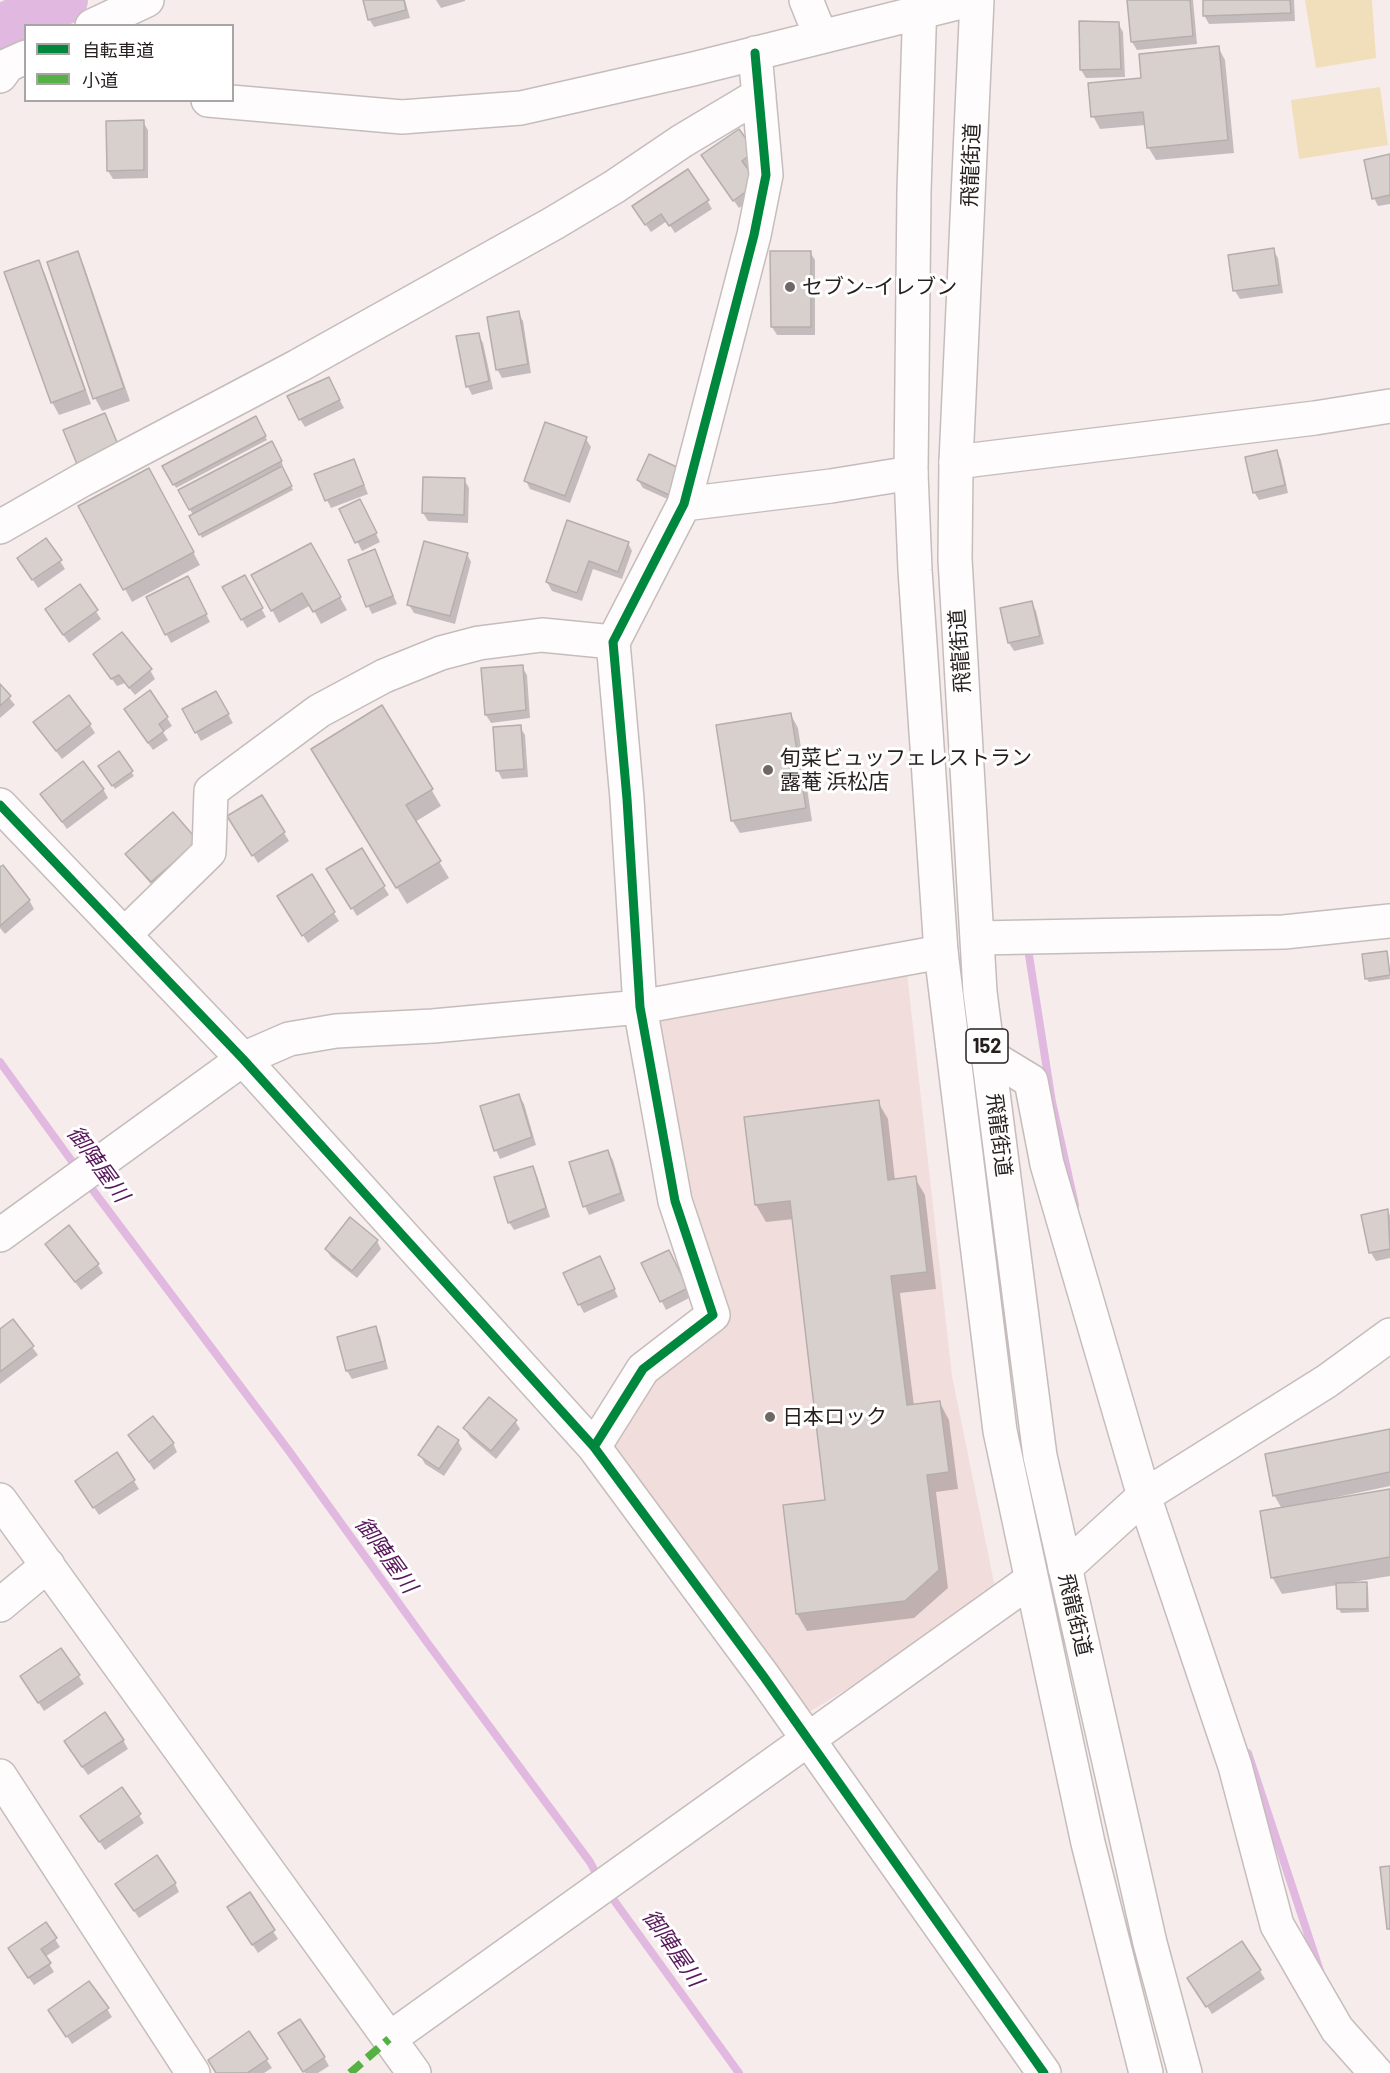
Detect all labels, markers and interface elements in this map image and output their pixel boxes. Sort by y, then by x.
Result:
legend [24,24,234,102]
text: 自転車道 [82,39,154,61]
text: 小道 [82,69,118,91]
street label: 飛龍街道 [957,123,985,207]
place label: セブン-イレブン [802,274,957,300]
marker: セブン-イレブン [783,280,797,294]
street label: 飛龍街道 [945,608,975,694]
place label: 旬菜ビュッフェレストラン 露菴 浜松店 [780,745,1032,795]
marker: 旬菜ビュッフェレストラン 露菴 浜松店 [761,763,775,777]
road number: 152 [966,1029,1008,1063]
street label: 飛龍街道 [981,1092,1017,1178]
water label: 御陣屋川 [61,1121,135,1207]
place label: 日本ロック [782,1404,887,1430]
marker: 日本ロック [763,1410,777,1424]
water label: 御陣屋川 [349,1512,423,1598]
street label: 飛龍街道 [1053,1571,1097,1659]
water label: 御陣屋川 [637,1904,709,1992]

